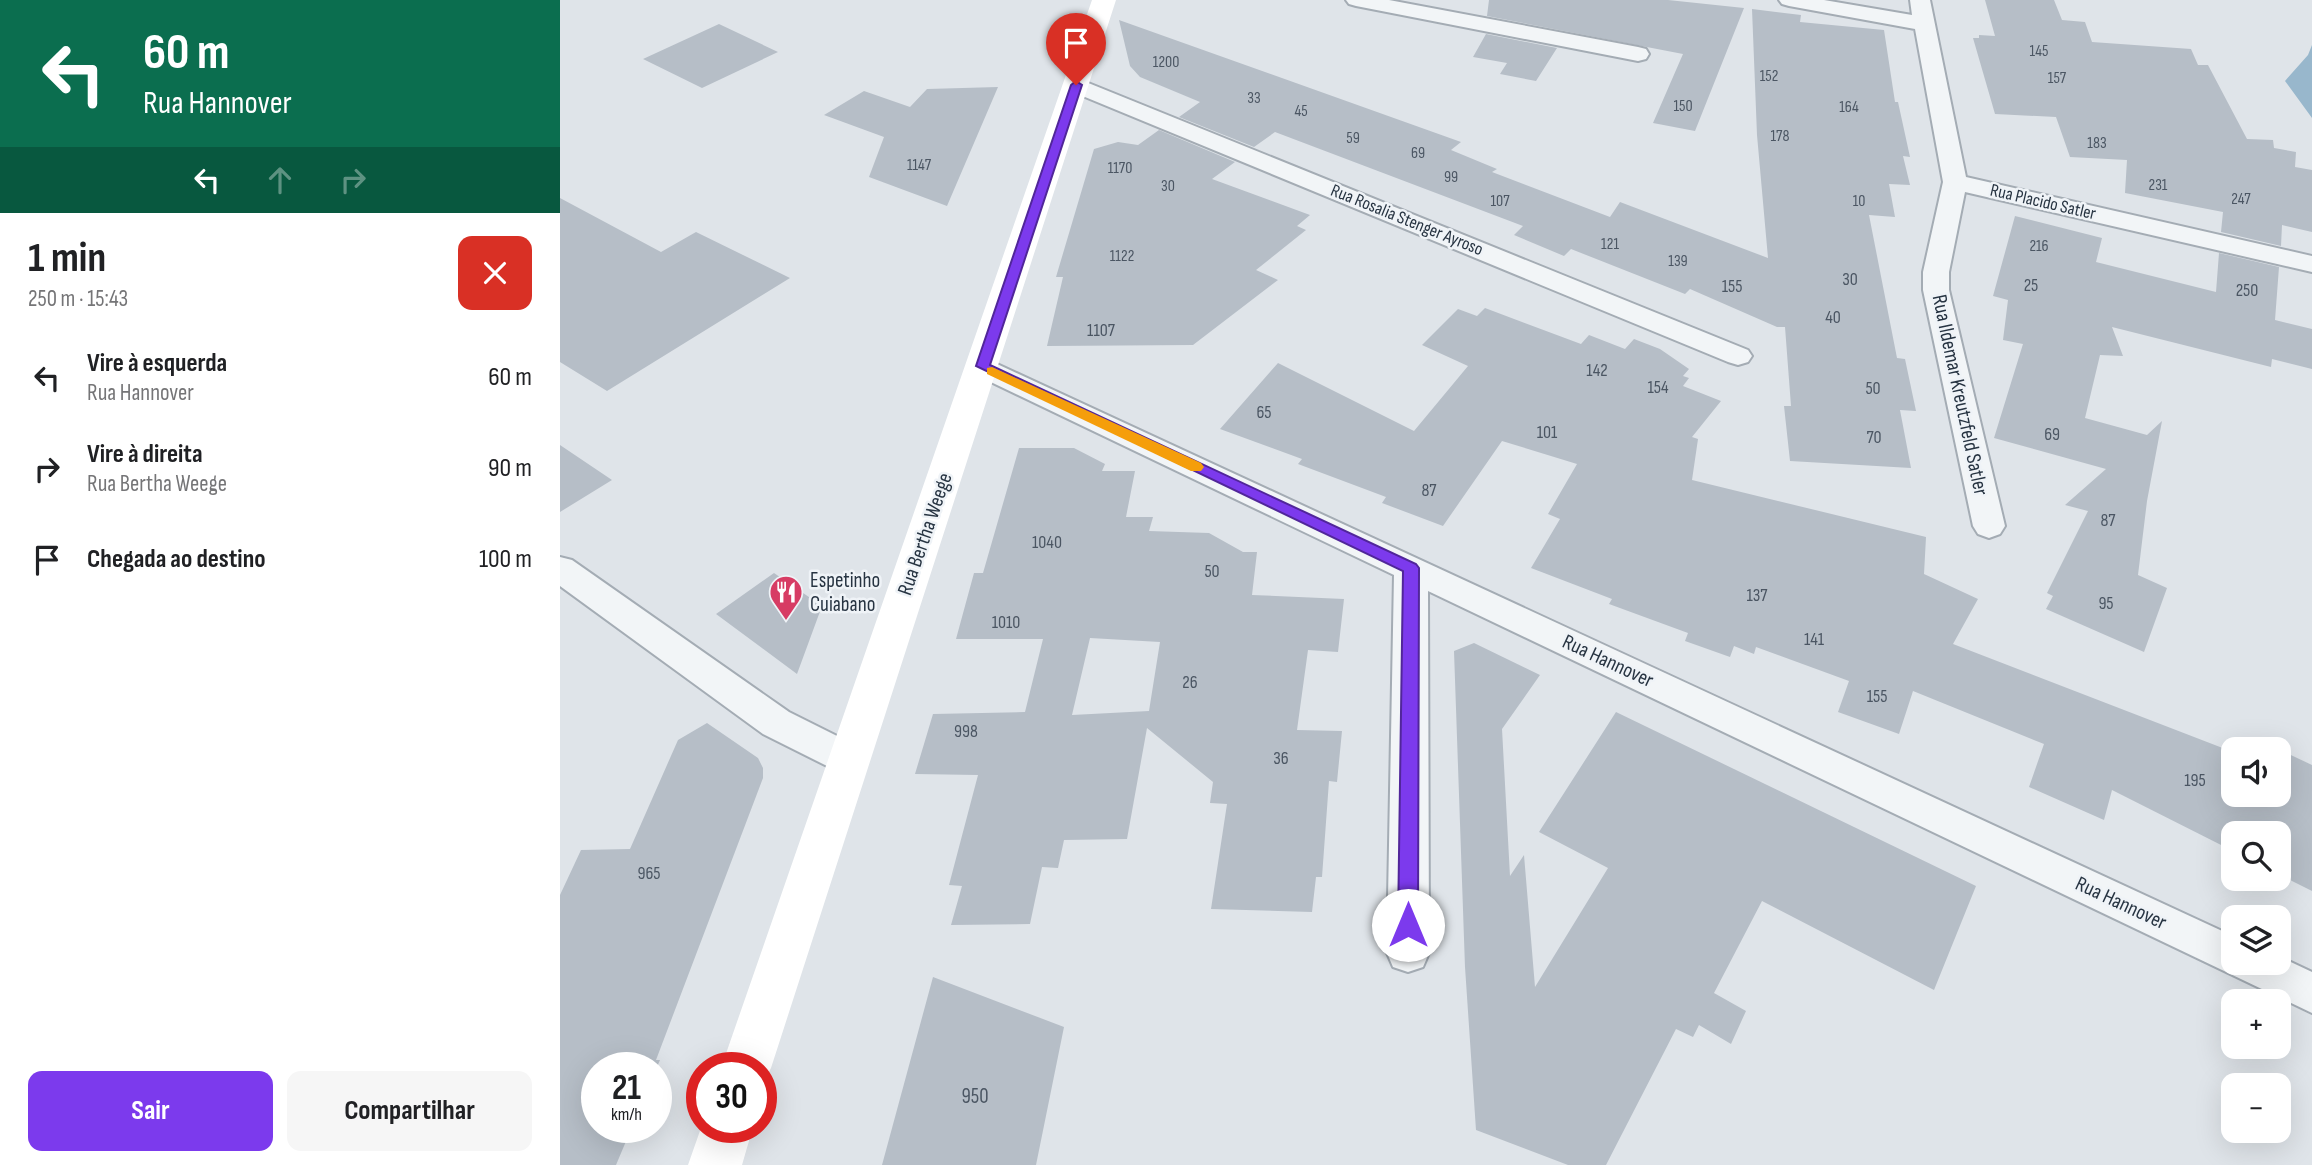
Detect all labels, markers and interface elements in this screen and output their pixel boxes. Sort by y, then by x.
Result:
pin [1046,13,1106,85]
text: 60 m [143,24,230,83]
icon: arrive [1057,24,1095,62]
icon: left [28,28,119,119]
house number: 145 [2030,42,2048,61]
house number: 1200 [1153,53,1179,72]
house number: 152 [1760,67,1778,86]
house number: 157 [2048,69,2067,88]
text: Rua Hannover [143,84,292,123]
house number: 33 [1247,89,1261,108]
house number: 150 [1673,97,1693,116]
house number: 164 [1839,98,1859,117]
house number: 45 [1294,102,1308,121]
house number: 178 [1771,127,1789,146]
house number: 59 [1346,129,1360,148]
house number: 183 [2087,134,2107,153]
house number: 69 [1411,144,1425,163]
house number: 1147 [907,156,932,175]
house number: 1170 [1108,159,1132,178]
icon: left [188,161,226,199]
icon: ahead [261,161,299,199]
icon: right [334,161,372,199]
house number: 99 [1444,168,1458,187]
house number: 231 [2149,176,2168,195]
house number: 30 [1161,177,1175,196]
street label: Rua Rosalia Stenger Ayroso [1328,180,1486,260]
street label: Rua Placido Satler [1988,180,2098,224]
house number: 247 [2231,190,2251,209]
house number: 107 [1490,192,1510,211]
house number: 10 [1853,192,1865,211]
text: 1 min [28,233,106,284]
house number: 121 [1601,235,1619,254]
button: close [458,236,532,310]
house number: 216 [2029,237,2049,256]
house number: 1122 [1110,247,1134,266]
house number: 139 [1668,252,1688,271]
house number: 30 [1842,269,1858,290]
house number: 25 [2024,275,2038,296]
house number: 155 [1722,276,1742,297]
house number: 250 [2236,280,2258,301]
text: 250 m · 15:43 [28,285,128,313]
street label: Rua Ildemar Kreutzfeld Satler [1927,292,1993,498]
house number: 40 [1825,307,1841,328]
house number: 1107 [1087,320,1116,341]
text: Vire à esquerda [87,348,227,379]
icon: left [28,359,66,397]
house number: 142 [1586,360,1608,381]
text: 60 m [488,362,532,393]
house number: 154 [1647,377,1669,398]
house number: 50 [1865,378,1881,399]
text: Rua Hannover [87,379,194,407]
house number: 65 [1256,402,1272,423]
house number: 101 [1537,422,1558,443]
house number: 69 [2044,424,2060,445]
house number: 70 [1866,427,1882,448]
text: Vire à direita [87,439,203,470]
icon: right [28,450,66,488]
text: 90 m [488,453,532,484]
text: Rua Bertha Weege [87,470,227,498]
street label: Rua Bertha Weege [892,470,958,598]
house number: 87 [1421,480,1437,501]
house number: 87 [2100,510,2116,531]
house number: 1040 [1032,532,1062,553]
icon: arrive [28,541,66,579]
text: Chegada ao destino [87,544,266,575]
text: 100 m [479,544,532,575]
house number: 50 [1204,561,1220,582]
place label: Espetinho Cuiabano [810,568,880,617]
restaurant icon: Espetinho Cuiabano [767,573,805,622]
house number: 137 [1746,585,1768,606]
house number: 95 [2098,593,2114,614]
house number: 1010 [992,612,1020,633]
street label: Rua Hannover [1558,629,1658,693]
house number: 141 [1804,629,1825,650]
house number: 26 [1182,672,1198,693]
house number: 155 [1867,686,1887,707]
house number: 998 [954,721,978,742]
map controls [2221,737,2291,1143]
button: sound [2221,737,2291,807]
house number: 36 [1273,748,1289,769]
house number: 195 [2184,770,2206,791]
button: search [2221,821,2291,891]
house number: 965 [637,863,661,884]
street label: Rua Hannover [2071,871,2171,935]
position arrow [1371,888,1445,962]
button: layers [2221,905,2291,975]
button: + [2221,989,2291,1059]
speed limit sign: 30 [686,1052,777,1143]
text: 21 [612,1067,641,1110]
button: Sair [28,1071,273,1151]
button: Compartilhar [287,1071,532,1151]
button: − [2221,1073,2291,1143]
house number: 950 [961,1084,989,1109]
text: km/h [611,1104,642,1125]

